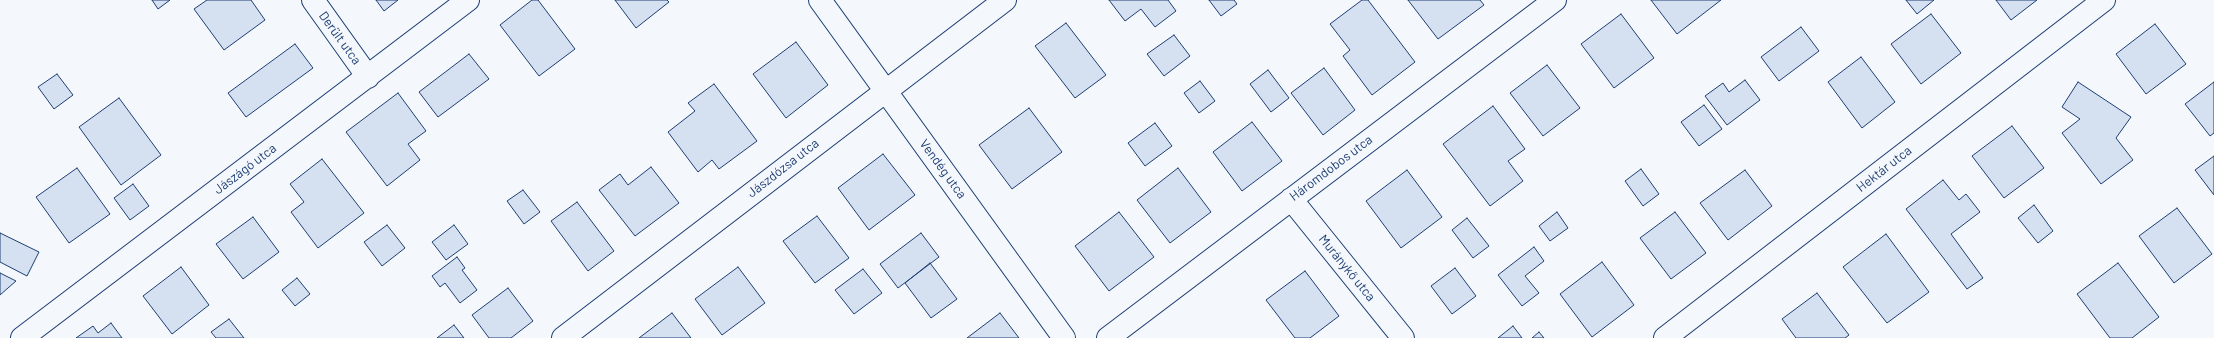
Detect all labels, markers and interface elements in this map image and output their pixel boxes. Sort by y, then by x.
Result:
street label: Derült utca [315,8,365,68]
street label: Háromdobos utca [1287,132,1375,204]
street label: Jászdózsa utca [744,135,822,201]
street label: Vendég utca [916,136,970,202]
street label: Jászágó utca [211,140,279,198]
street label: Hektár utca [1853,143,1915,195]
street label: Muránykő utca [1315,232,1379,304]

